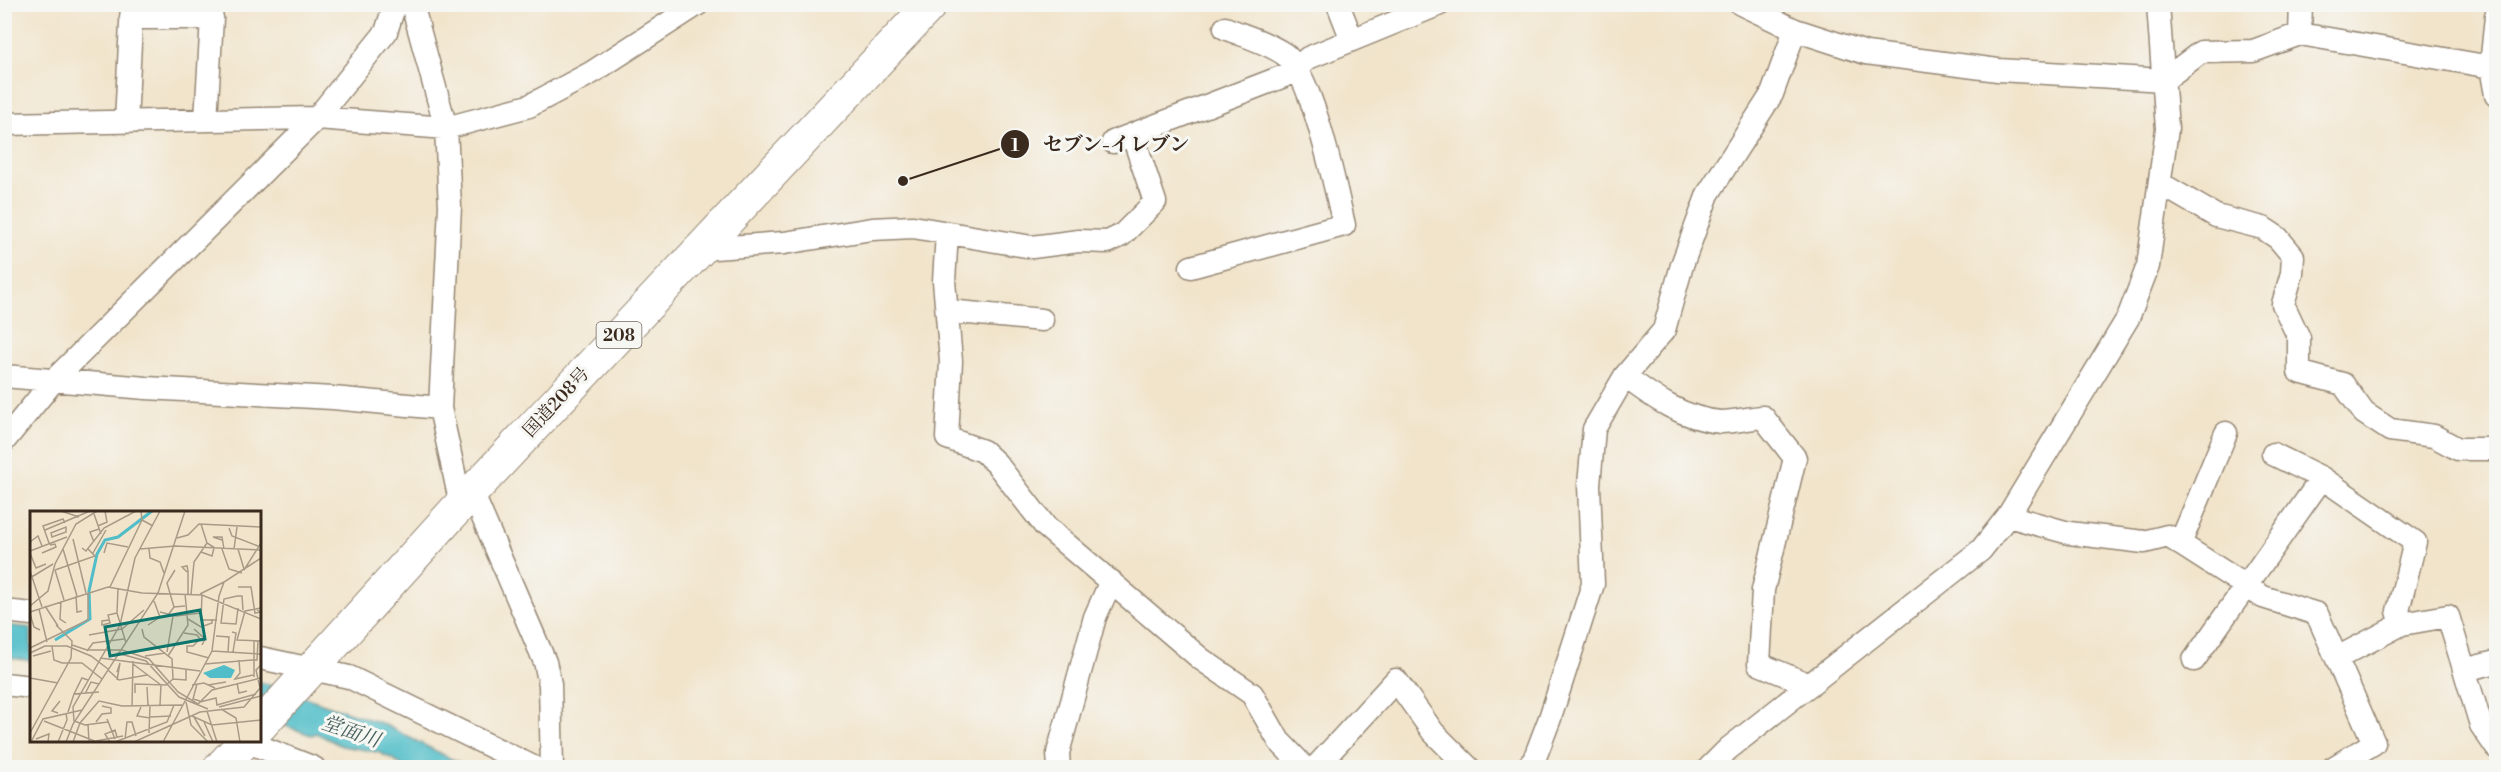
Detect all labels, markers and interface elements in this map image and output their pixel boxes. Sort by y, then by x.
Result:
callout: セブン-イレブン [1000,125,1202,163]
text: セブン-イレブン [1043,133,1189,158]
text: 1 [1011,134,1020,157]
road number: 208 [596,322,642,348]
street label: 国道208号 [518,363,595,442]
inset map [30,511,261,742]
water label: 堂面川 [318,711,385,755]

